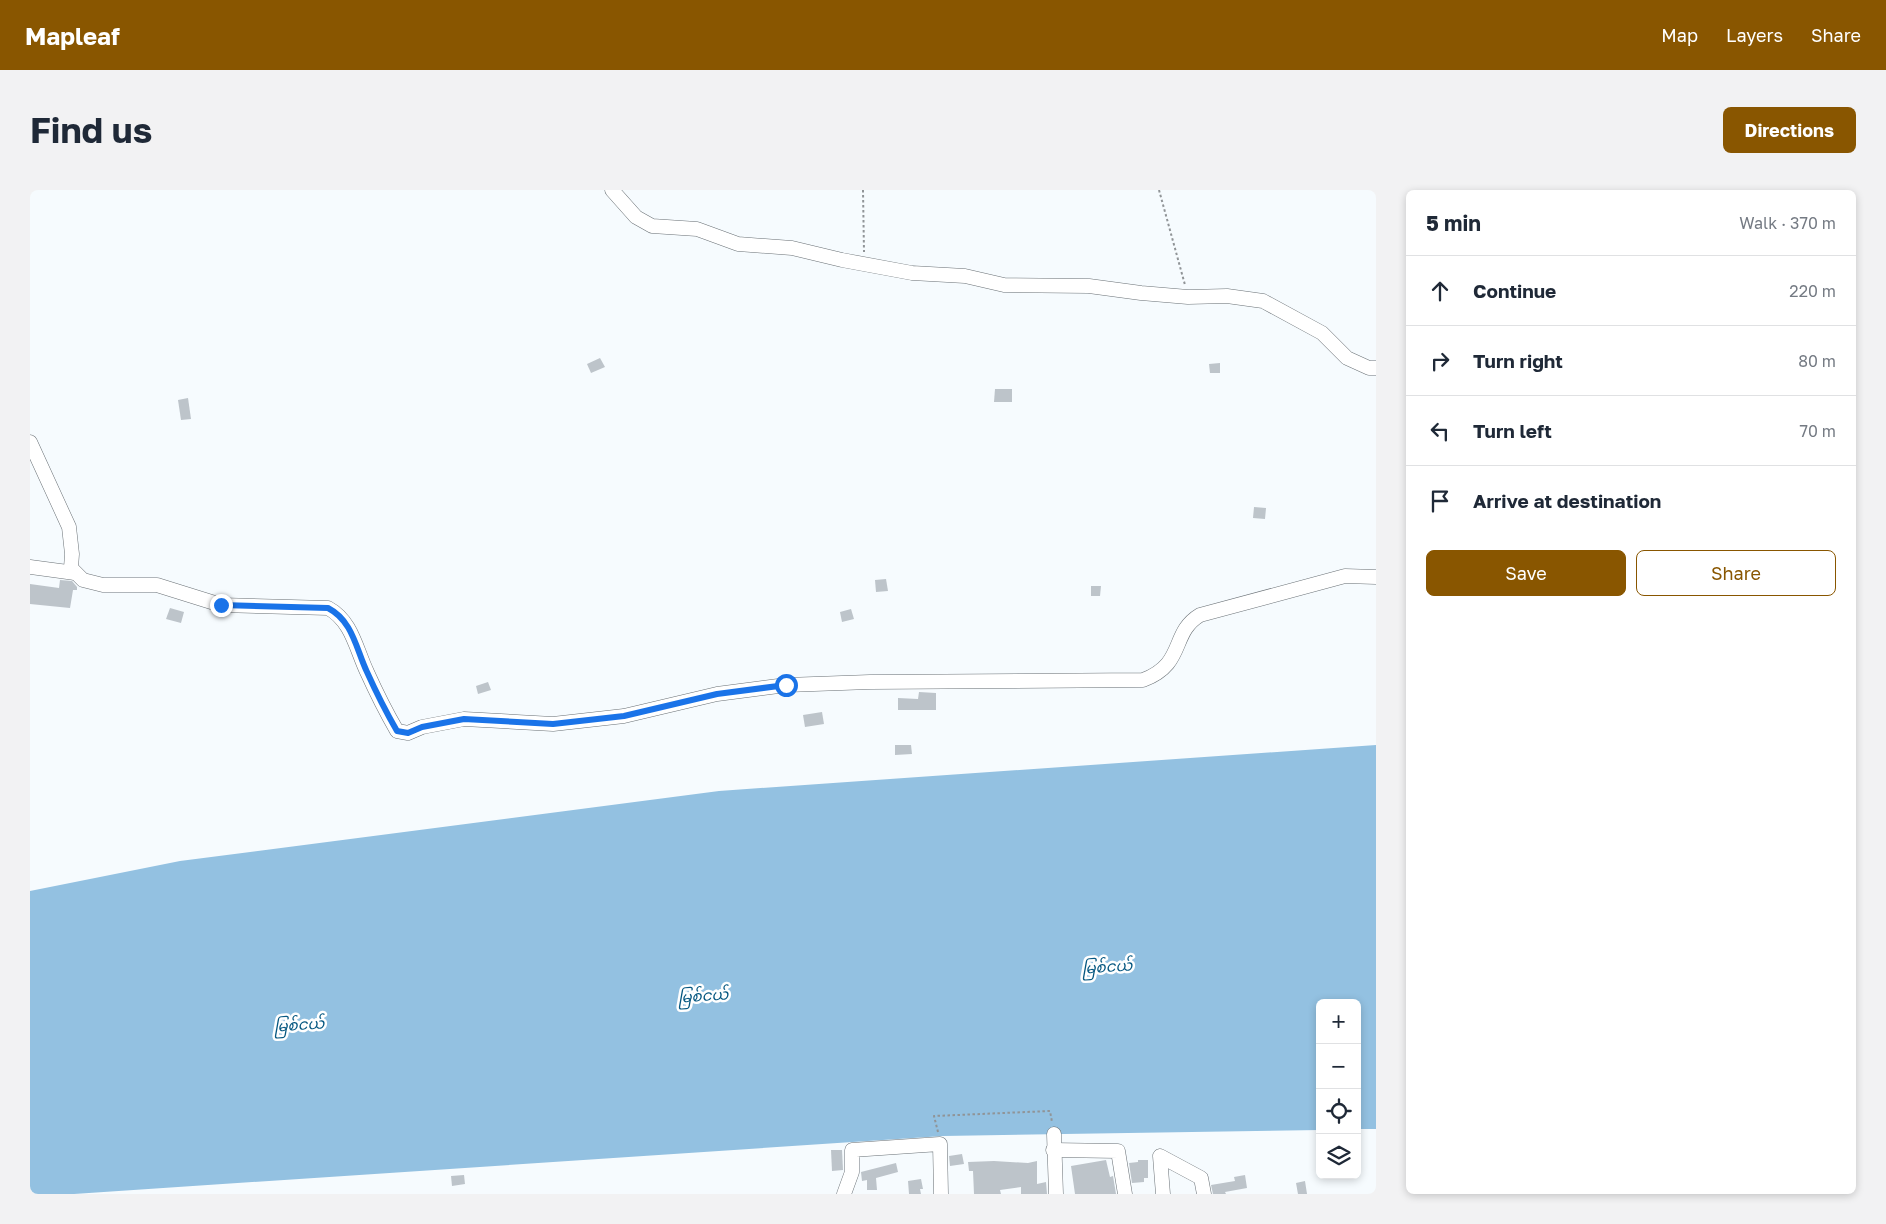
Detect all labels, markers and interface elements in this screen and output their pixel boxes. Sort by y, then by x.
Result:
text: Mapleaf [25,21,120,50]
text: Map [1661,24,1698,46]
text: Layers [1726,24,1783,46]
text: Share [1811,24,1861,46]
button: Directions [1723,107,1856,153]
text: Find us [30,109,152,151]
text: 5 min [1426,210,1481,236]
text: Walk · 370 m [1739,213,1836,233]
icon: ahead [1426,277,1454,305]
text: Continue [1473,279,1556,302]
text: 220 m [1789,281,1836,301]
icon: right [1426,347,1454,375]
text: Turn right [1473,349,1563,372]
text: 80 m [1798,351,1836,371]
icon: left [1426,417,1454,445]
text: Turn left [1473,419,1552,442]
text: 70 m [1799,421,1836,441]
icon: arrive [1426,487,1454,515]
text: Arrive at destination [1473,489,1661,512]
button: Save [1426,550,1626,596]
button: Share [1636,550,1836,596]
route end [210,594,233,617]
route start [775,674,798,697]
water label: မြစ်ငယ် [1081,954,1135,981]
water label: မြစ်ငယ် [677,983,731,1010]
map controls [1316,999,1361,1179]
button: + [1316,999,1361,1044]
water label: မြစ်ငယ် [273,1012,327,1039]
button: − [1316,1044,1361,1089]
button: locate [1316,1089,1361,1134]
button: layers [1316,1134,1361,1179]

